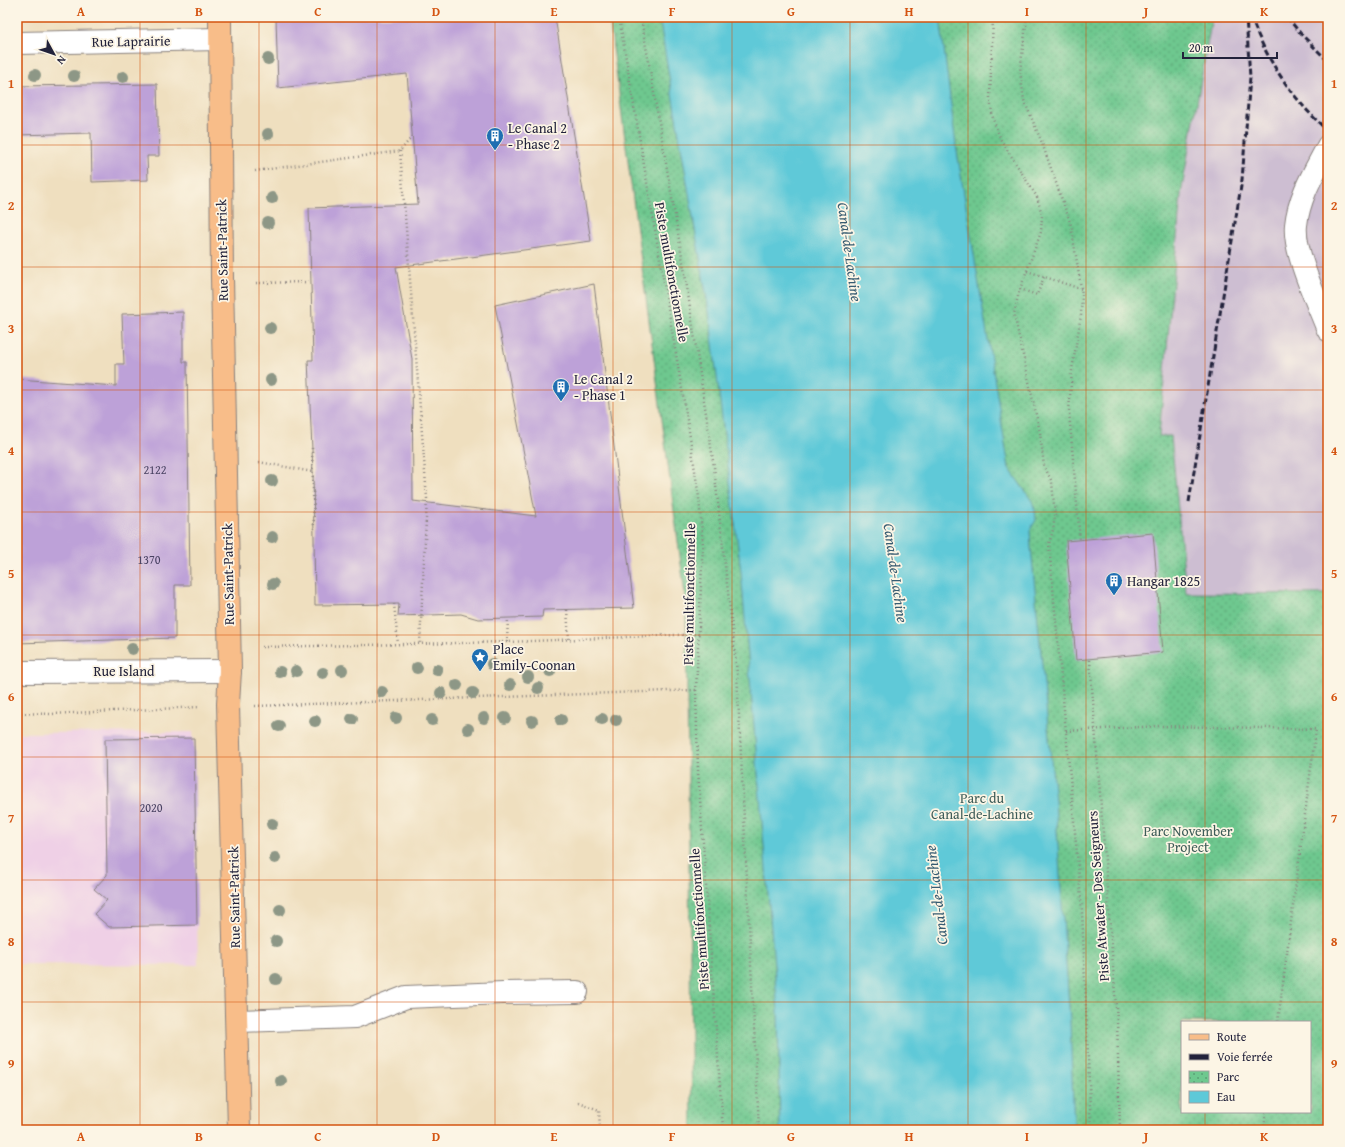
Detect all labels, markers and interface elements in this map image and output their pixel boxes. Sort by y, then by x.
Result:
text: A [77,2,86,21]
text: B [195,2,203,21]
text: C [314,2,322,21]
text: D [432,2,440,21]
text: E [551,2,558,21]
text: F [669,2,676,21]
text: G [787,2,795,21]
text: H [904,2,914,21]
text: I [1025,2,1029,21]
text: J [1142,2,1149,21]
text: K [1260,2,1269,21]
street label: Rue Laprairie [91,30,171,52]
north arrow [34,34,74,74]
scale bar [1183,34,1277,60]
text: 20 m [1189,39,1213,56]
text: N [53,52,70,69]
text: 1 [8,74,14,93]
text: 1 [1331,74,1337,93]
place label: Le Canal 2 - Phase 2 [508,118,567,154]
building icon: Le Canal 2 - Phase 2 [485,126,505,151]
text: 2 [8,196,15,215]
text: 2 [1331,196,1338,215]
street label: Rue Saint-Patrick [211,198,233,301]
street label: Piste multifonctionnelle [650,200,694,344]
water label: Canal-de-Lachine [833,201,867,303]
text: 3 [8,319,14,338]
text: 3 [1331,319,1337,338]
place label: Le Canal 2 - Phase 1 [574,369,633,405]
building icon: Le Canal 2 - Phase 1 [551,377,571,402]
text: 4 [8,441,15,460]
text: 4 [1331,441,1338,460]
house number: 2122 [143,461,167,478]
street label: Rue Saint-Patrick [217,522,239,625]
street label: Piste multifonctionnelle [678,522,700,665]
water label: Canal-de-Lachine [879,522,913,624]
house number: 1370 [137,551,161,568]
text: 5 [8,564,15,583]
text: 5 [1331,564,1338,583]
building icon: Hangar 1825 [1104,571,1124,596]
place label: Hangar 1825 [1127,571,1200,591]
place label: Place Emily-Coonan [493,639,576,675]
place icon: Place Emily-Coonan [470,647,490,672]
street label: Rue Island [93,661,155,681]
text: 6 [8,687,15,706]
text: 6 [1331,687,1338,706]
park label: Parc du Canal-de-Lachine [931,788,1033,824]
house number: 2020 [139,799,163,816]
text: 7 [8,809,15,828]
text: 7 [1331,809,1338,828]
street label: Piste Atwater - Des Seigneurs [1082,810,1114,982]
park label: Parc November Project [1143,821,1233,857]
water label: Canal-de-Lachine [919,844,953,946]
street label: Rue Saint-Patrick [223,845,245,948]
street label: Piste multifonctionnelle [684,847,714,990]
text: 8 [8,932,15,951]
text: 8 [1331,932,1338,951]
legend [1181,1021,1311,1113]
text: Route [1217,1028,1247,1045]
text: Voie ferrée [1217,1048,1273,1065]
text: 9 [8,1054,15,1073]
text: 9 [1331,1054,1338,1073]
text: Parc [1217,1068,1240,1085]
text: Eau [1217,1088,1236,1105]
text: A [77,1127,86,1146]
text: B [195,1127,203,1146]
text: C [314,1127,322,1146]
text: D [432,1127,440,1146]
text: E [551,1127,558,1146]
text: F [669,1127,676,1146]
text: G [787,1127,795,1146]
text: H [904,1127,914,1146]
text: I [1025,1127,1029,1146]
text: J [1142,1127,1149,1146]
text: K [1260,1127,1269,1146]

